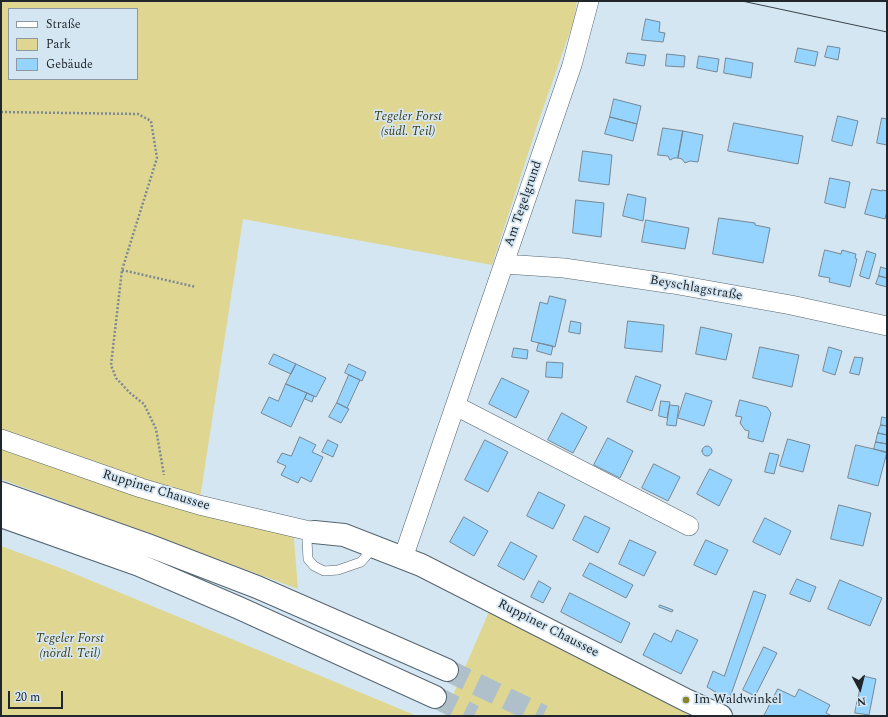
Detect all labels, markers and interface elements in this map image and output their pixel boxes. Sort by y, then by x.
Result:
legend [8,8,138,80]
text: Straße [46,15,81,34]
text: Park [46,35,71,54]
text: Gebäude [46,55,93,74]
park label: Tegeler Forst (südl. Teil) [374,109,442,140]
street label: Am Tegelgrund [502,159,546,249]
street label: Beyschlagstraße [649,273,743,305]
street label: Ruppiner Chaussee [101,467,211,515]
street label: Ruppiner Chaussee [495,597,601,661]
park label: Tegeler Forst (nördl. Teil) [36,631,104,662]
north arrow [840,669,880,709]
scale bar [10,683,65,709]
text: 20 m [15,688,40,707]
place label: Im Waldwinkel [694,692,782,708]
text: N [856,692,867,710]
marker: Im Waldwinkel [681,695,691,705]

